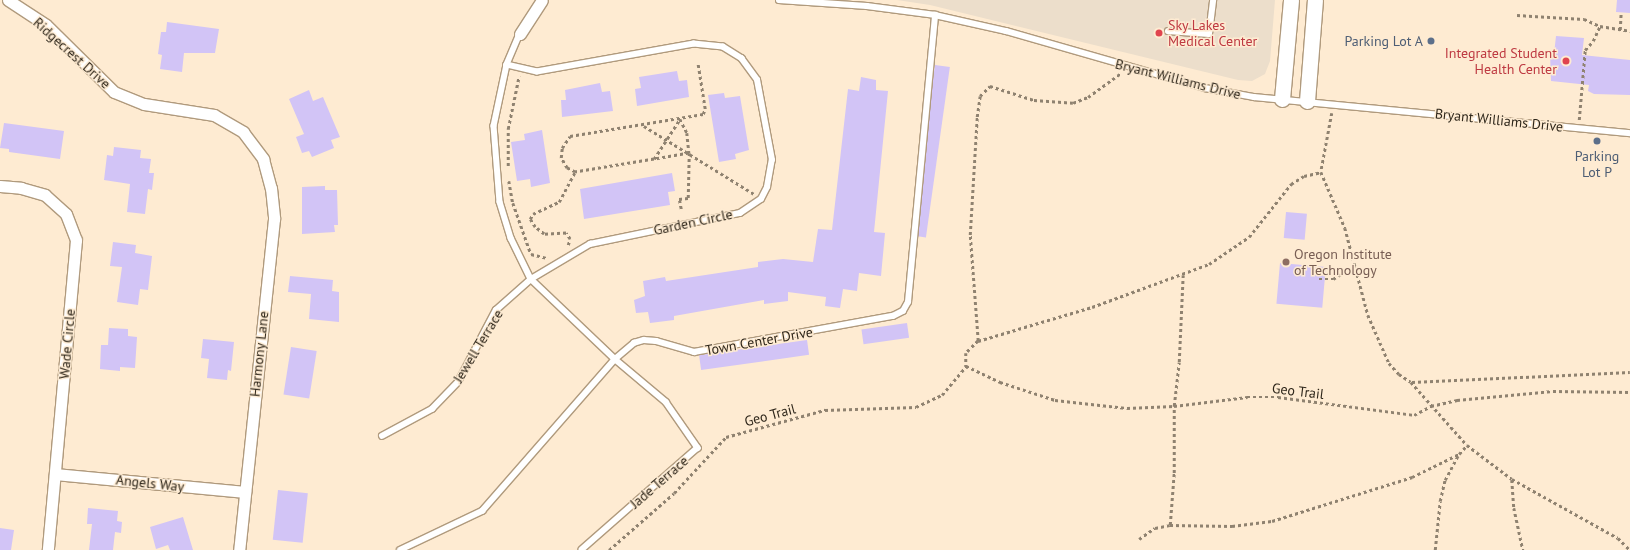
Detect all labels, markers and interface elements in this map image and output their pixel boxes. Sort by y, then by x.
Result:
street label: Ridgecrest Drive [30,14,114,92]
place label: Sky Lakes Medical Center [1168,17,1257,50]
marker: Sky Lakes Medical Center [1153,27,1165,39]
place label: Parking Lot A [1344,33,1423,49]
marker: Parking Lot A [1426,36,1436,46]
place label: Integrated Student Health Center [1445,45,1557,78]
street label: Bryant Williams Drive [1113,55,1243,103]
marker: Integrated Student Health Center [1560,55,1572,67]
street label: Bryant Williams Drive [1434,105,1564,135]
marker: Parking Lot P [1592,136,1602,146]
place label: Parking Lot P [1575,148,1619,180]
street label: Garden Circle [652,205,734,239]
place label: Oregon Institute of Technology [1294,246,1392,278]
marker: Oregon Institute of Technology [1281,257,1291,267]
street label: Jewell Terrace [449,306,507,386]
street label: Wade Circle [56,308,78,380]
street label: Harmony Lane [246,310,272,398]
street label: Town Center Drive [704,323,814,359]
street label: Geo Trail [1271,379,1325,403]
street label: Geo Trail [742,400,798,430]
street label: Jade Terrace [626,452,692,512]
street label: Angels Way [115,471,185,495]

